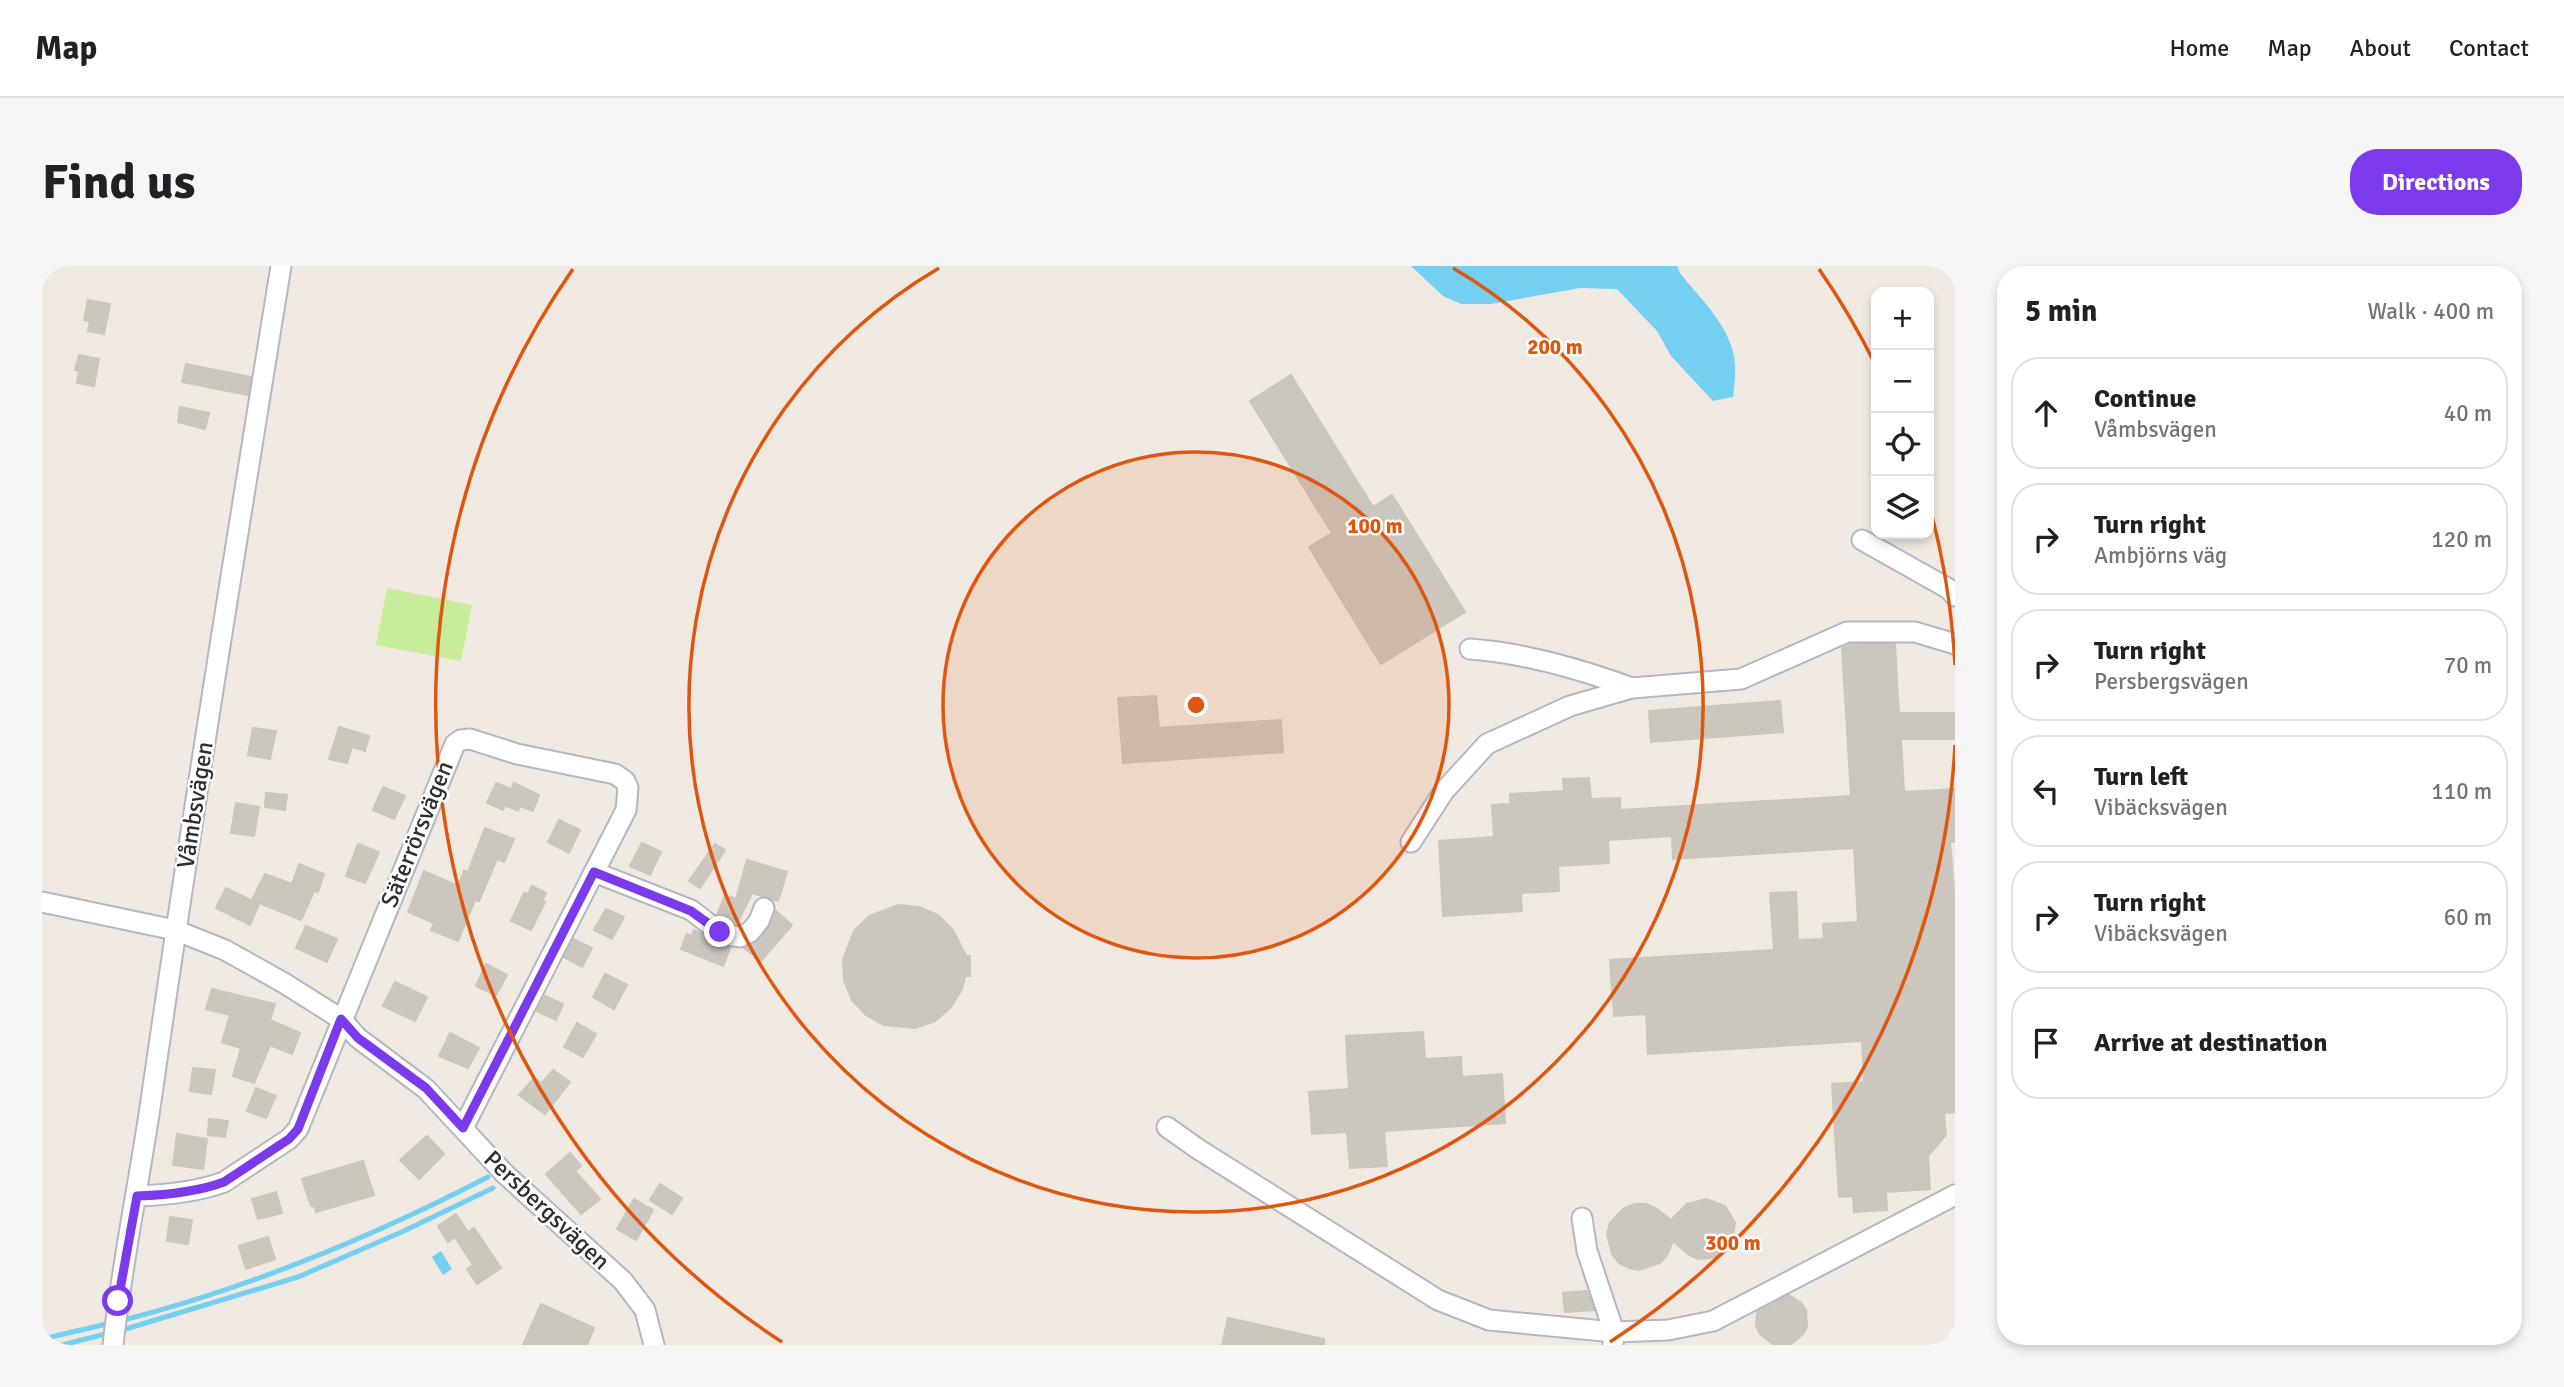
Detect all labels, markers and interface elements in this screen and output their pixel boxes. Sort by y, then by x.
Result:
text: Map [35,28,97,69]
text: Home [2169,33,2229,63]
text: Map [2267,33,2312,63]
text: About [2350,33,2411,63]
text: Contact [2449,33,2529,63]
button: Directions [2350,149,2522,215]
text: Find us [42,152,195,212]
map controls [1871,287,1934,539]
button: + [1871,287,1934,350]
text: 5 min [2025,293,2097,330]
text: Walk · 400 m [2368,297,2494,326]
text: 200 m [1527,334,1583,360]
button: − [1871,350,1934,413]
text: Continue [2094,383,2196,415]
icon: ahead [2027,394,2065,432]
text: 40 m [2444,399,2492,428]
button: locate [1871,413,1934,476]
text: Våmbsvägen [2094,415,2217,444]
button: layers [1871,476,1934,539]
text: Turn right [2094,509,2206,541]
text: 100 m [1347,513,1403,539]
icon: right [2027,520,2065,558]
text: 120 m [2431,525,2492,554]
text: Ambjörns väg [2094,541,2227,570]
text: Turn right [2094,635,2206,667]
icon: right [2027,646,2065,684]
text: 70 m [2444,651,2492,680]
text: Persbergsvägen [2094,667,2249,696]
centre of rings [1184,693,1208,717]
street label: Våmbsvägen [170,739,220,871]
street label: Säterrörsvägen [374,756,460,912]
text: Turn left [2094,761,2188,793]
icon: left [2027,772,2065,810]
text: 110 m [2431,777,2492,806]
text: Vibäcksvägen [2094,793,2228,822]
text: Turn right [2094,887,2206,919]
icon: right [2027,898,2065,936]
text: 60 m [2444,903,2492,932]
route end [704,916,735,947]
text: Vibäcksvägen [2094,919,2228,948]
icon: arrive [2027,1024,2065,1062]
text: Arrive at destination [2094,1027,2327,1059]
street label: Persbergsvägen [478,1144,616,1276]
text: 300 m [1705,1230,1761,1256]
route start [102,1285,133,1316]

